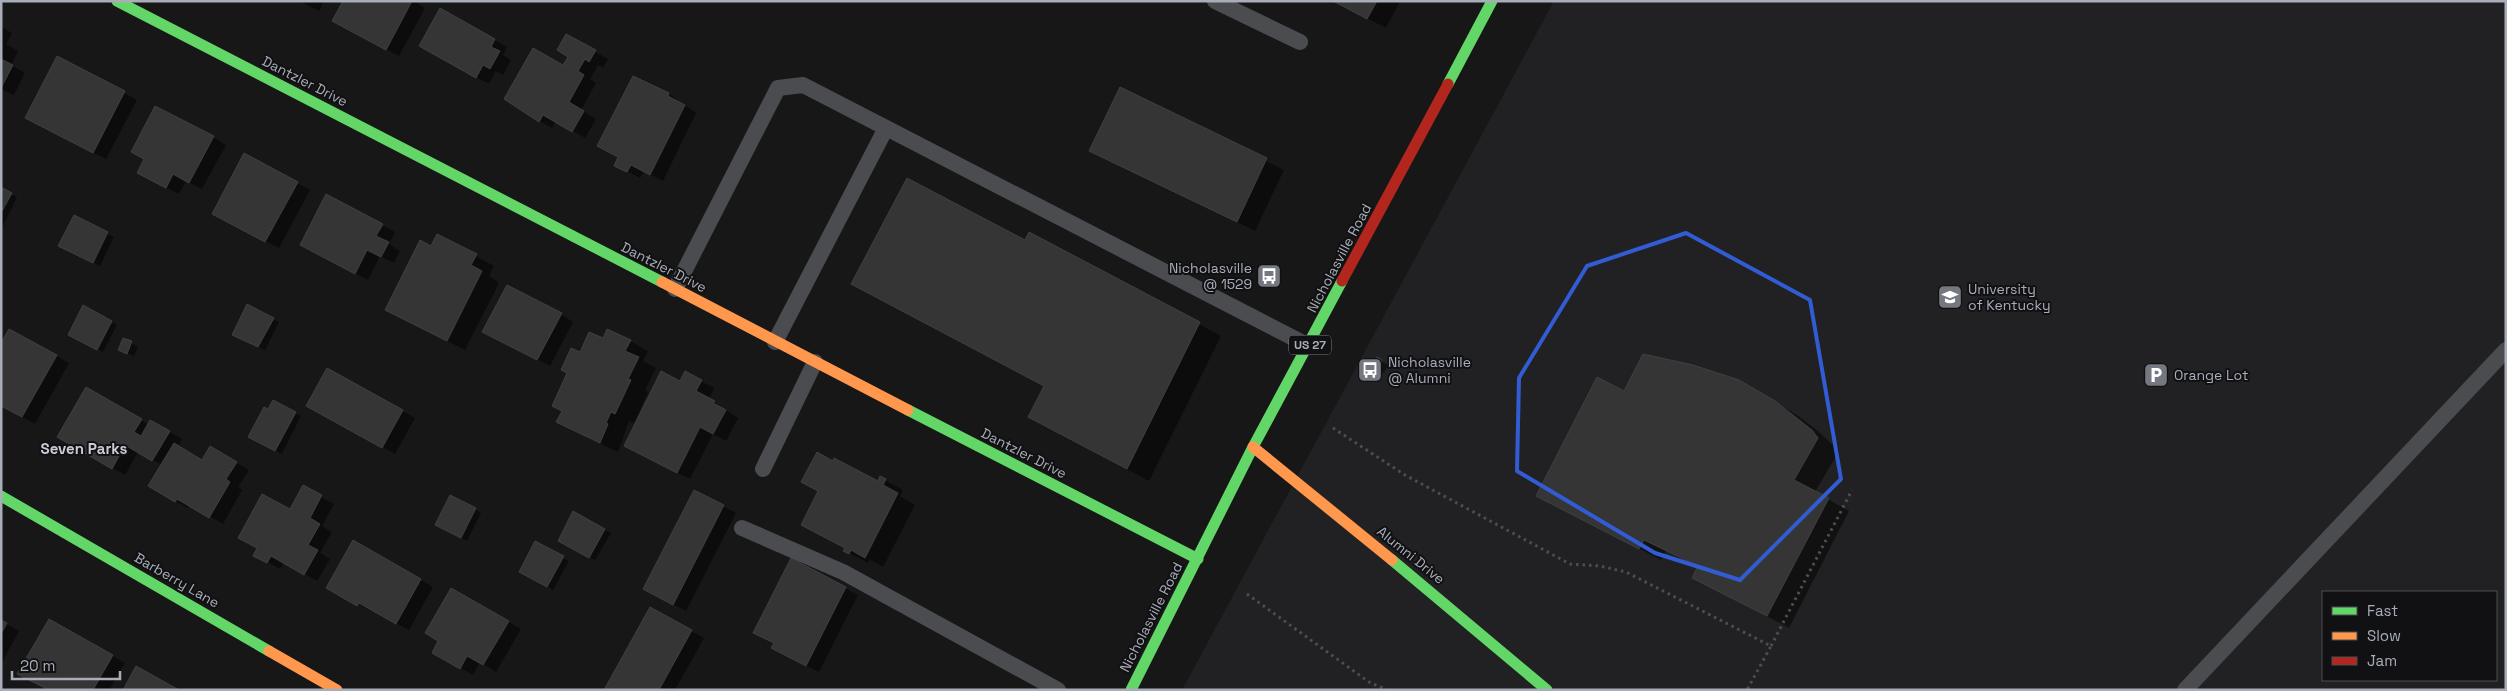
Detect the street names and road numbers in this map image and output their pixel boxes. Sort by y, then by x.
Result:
street label: Dantzler Drive [259,52,351,110]
street label: Nicholasville Road [1303,200,1375,316]
street label: Dantzler Drive [618,238,710,296]
road number: US 27 [1289,336,1331,354]
street label: Dantzler Drive [978,424,1070,482]
street label: Alumni Drive [1373,522,1449,588]
street label: Barberry Lane [131,548,223,612]
street label: Nicholasville Road [1116,559,1186,675]

